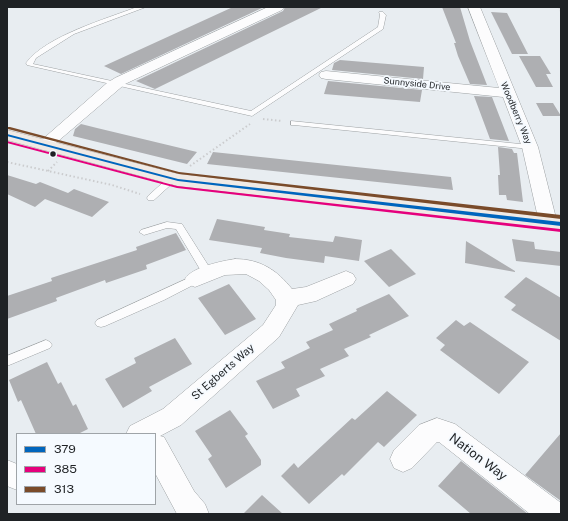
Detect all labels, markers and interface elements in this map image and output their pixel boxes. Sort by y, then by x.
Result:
street label: Sunnyside Drive [383,75,451,93]
street label: Woodberry Way [498,80,534,146]
unlabelled marker [48,149,58,159]
street label: St Egberts Way [189,341,257,403]
street label: Nation Way [446,430,510,484]
legend [16,433,156,505]
text: 379 [54,442,76,456]
text: 385 [54,462,77,476]
text: 313 [54,482,74,496]

